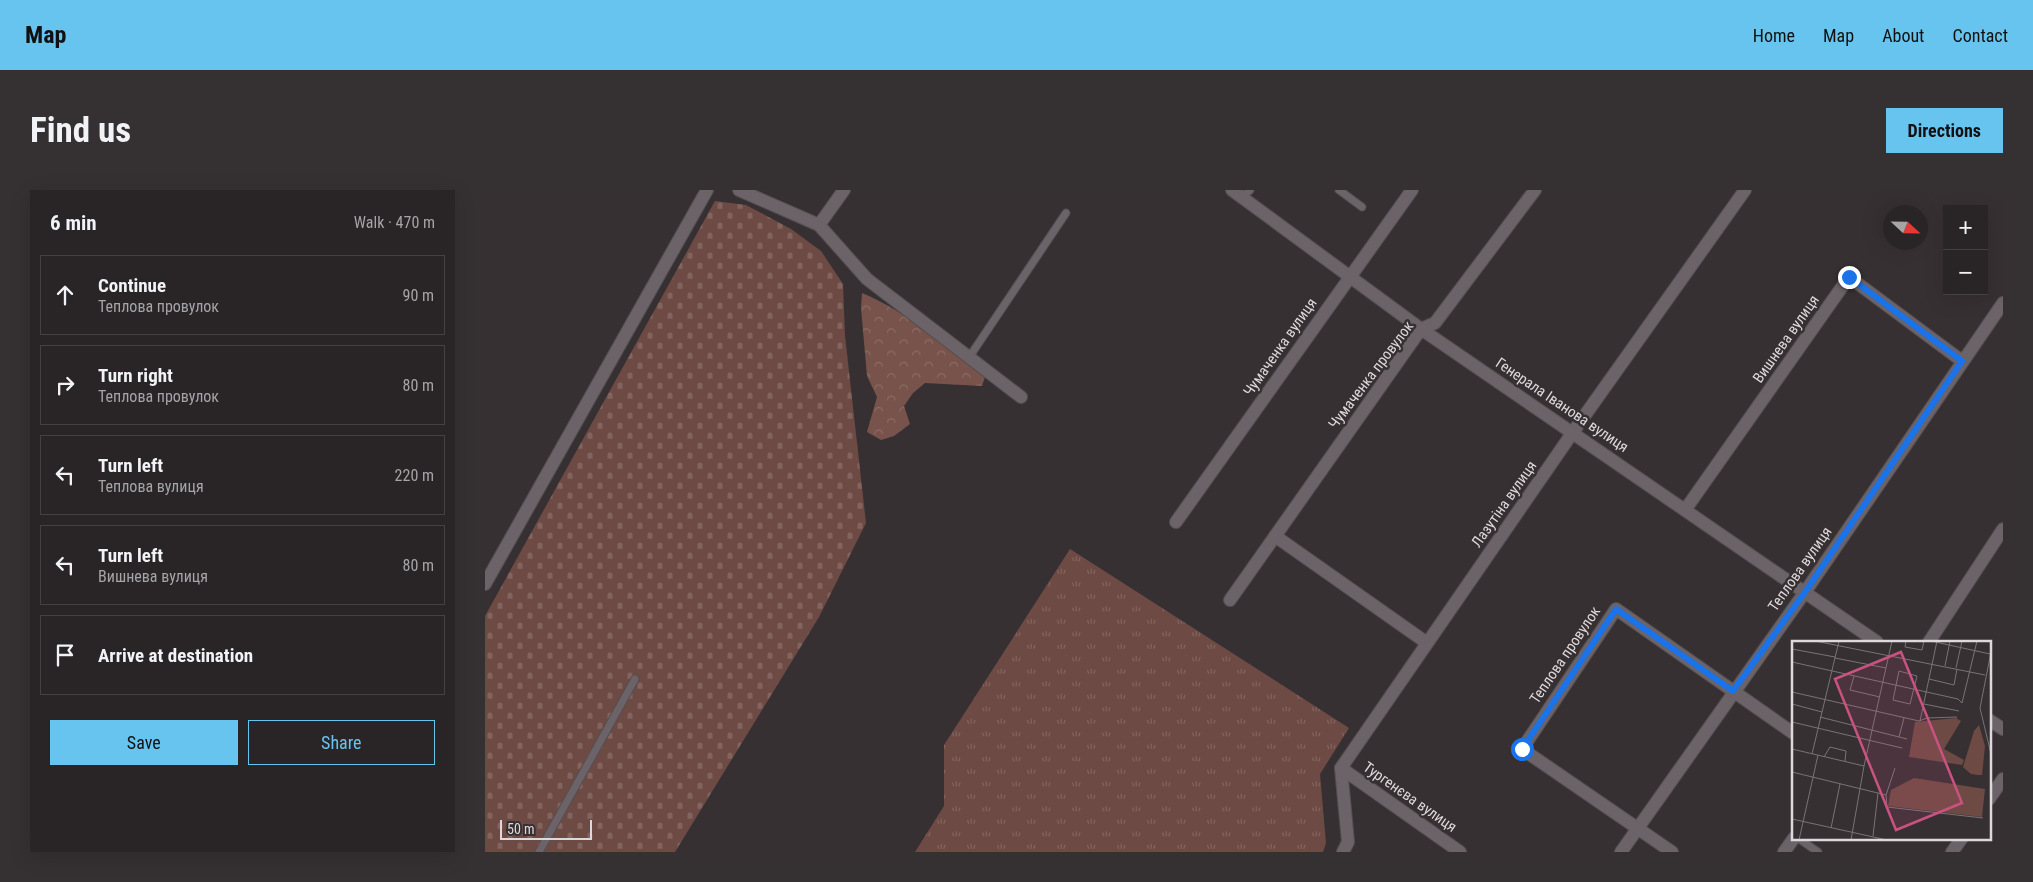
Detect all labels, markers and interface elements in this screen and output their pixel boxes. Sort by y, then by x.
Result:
text: Map [25,21,66,49]
text: Home [1753,25,1795,46]
text: Map [1823,25,1854,46]
text: About [1882,25,1924,46]
text: Contact [1952,25,2008,46]
button: Directions [1886,108,2003,153]
text: Find us [30,110,131,151]
north arrow [1883,205,1928,250]
map controls [1943,205,1988,295]
button: + [1943,205,1988,250]
text: 6 min [50,211,97,235]
text: Walk · 470 m [354,213,435,232]
button: − [1943,250,1988,295]
route end [1838,266,1861,289]
text: Continue [98,274,166,297]
icon: ahead [51,281,79,309]
text: 90 m [402,286,434,305]
street label: Вишнева вулиця [1749,292,1823,386]
street label: Чумаченка вулиця [1239,294,1321,400]
text: Теплова провулок [98,297,219,316]
street label: Чумаченка провулок [1325,318,1417,432]
street label: Генерала Іванова вулиця [1492,354,1632,456]
text: Turn right [98,364,173,387]
icon: right [51,371,79,399]
text: 80 m [402,376,434,395]
text: Теплова провулок [98,387,219,406]
text: Turn left [98,454,163,477]
street label: Лазутіна вулиця [1468,457,1540,551]
icon: left [51,461,79,489]
text: 220 m [395,466,434,485]
text: Теплова вулиця [98,477,204,496]
street label: Теплова вулиця [1764,523,1836,615]
text: Turn left [98,544,163,567]
icon: left [51,551,79,579]
text: 80 m [402,556,434,575]
text: Вишнева вулиця [98,567,208,586]
street label: Теплова провулок [1526,603,1604,707]
icon: arrive [51,641,79,669]
inset map [1792,641,1991,840]
text: Arrive at destination [98,644,253,667]
button: Save [50,720,238,765]
button: Share [248,720,435,765]
route start [1511,738,1534,761]
street label: Тургенєва вулиця [1360,758,1460,836]
scale bar [500,817,593,840]
text: 50 m [507,821,535,837]

